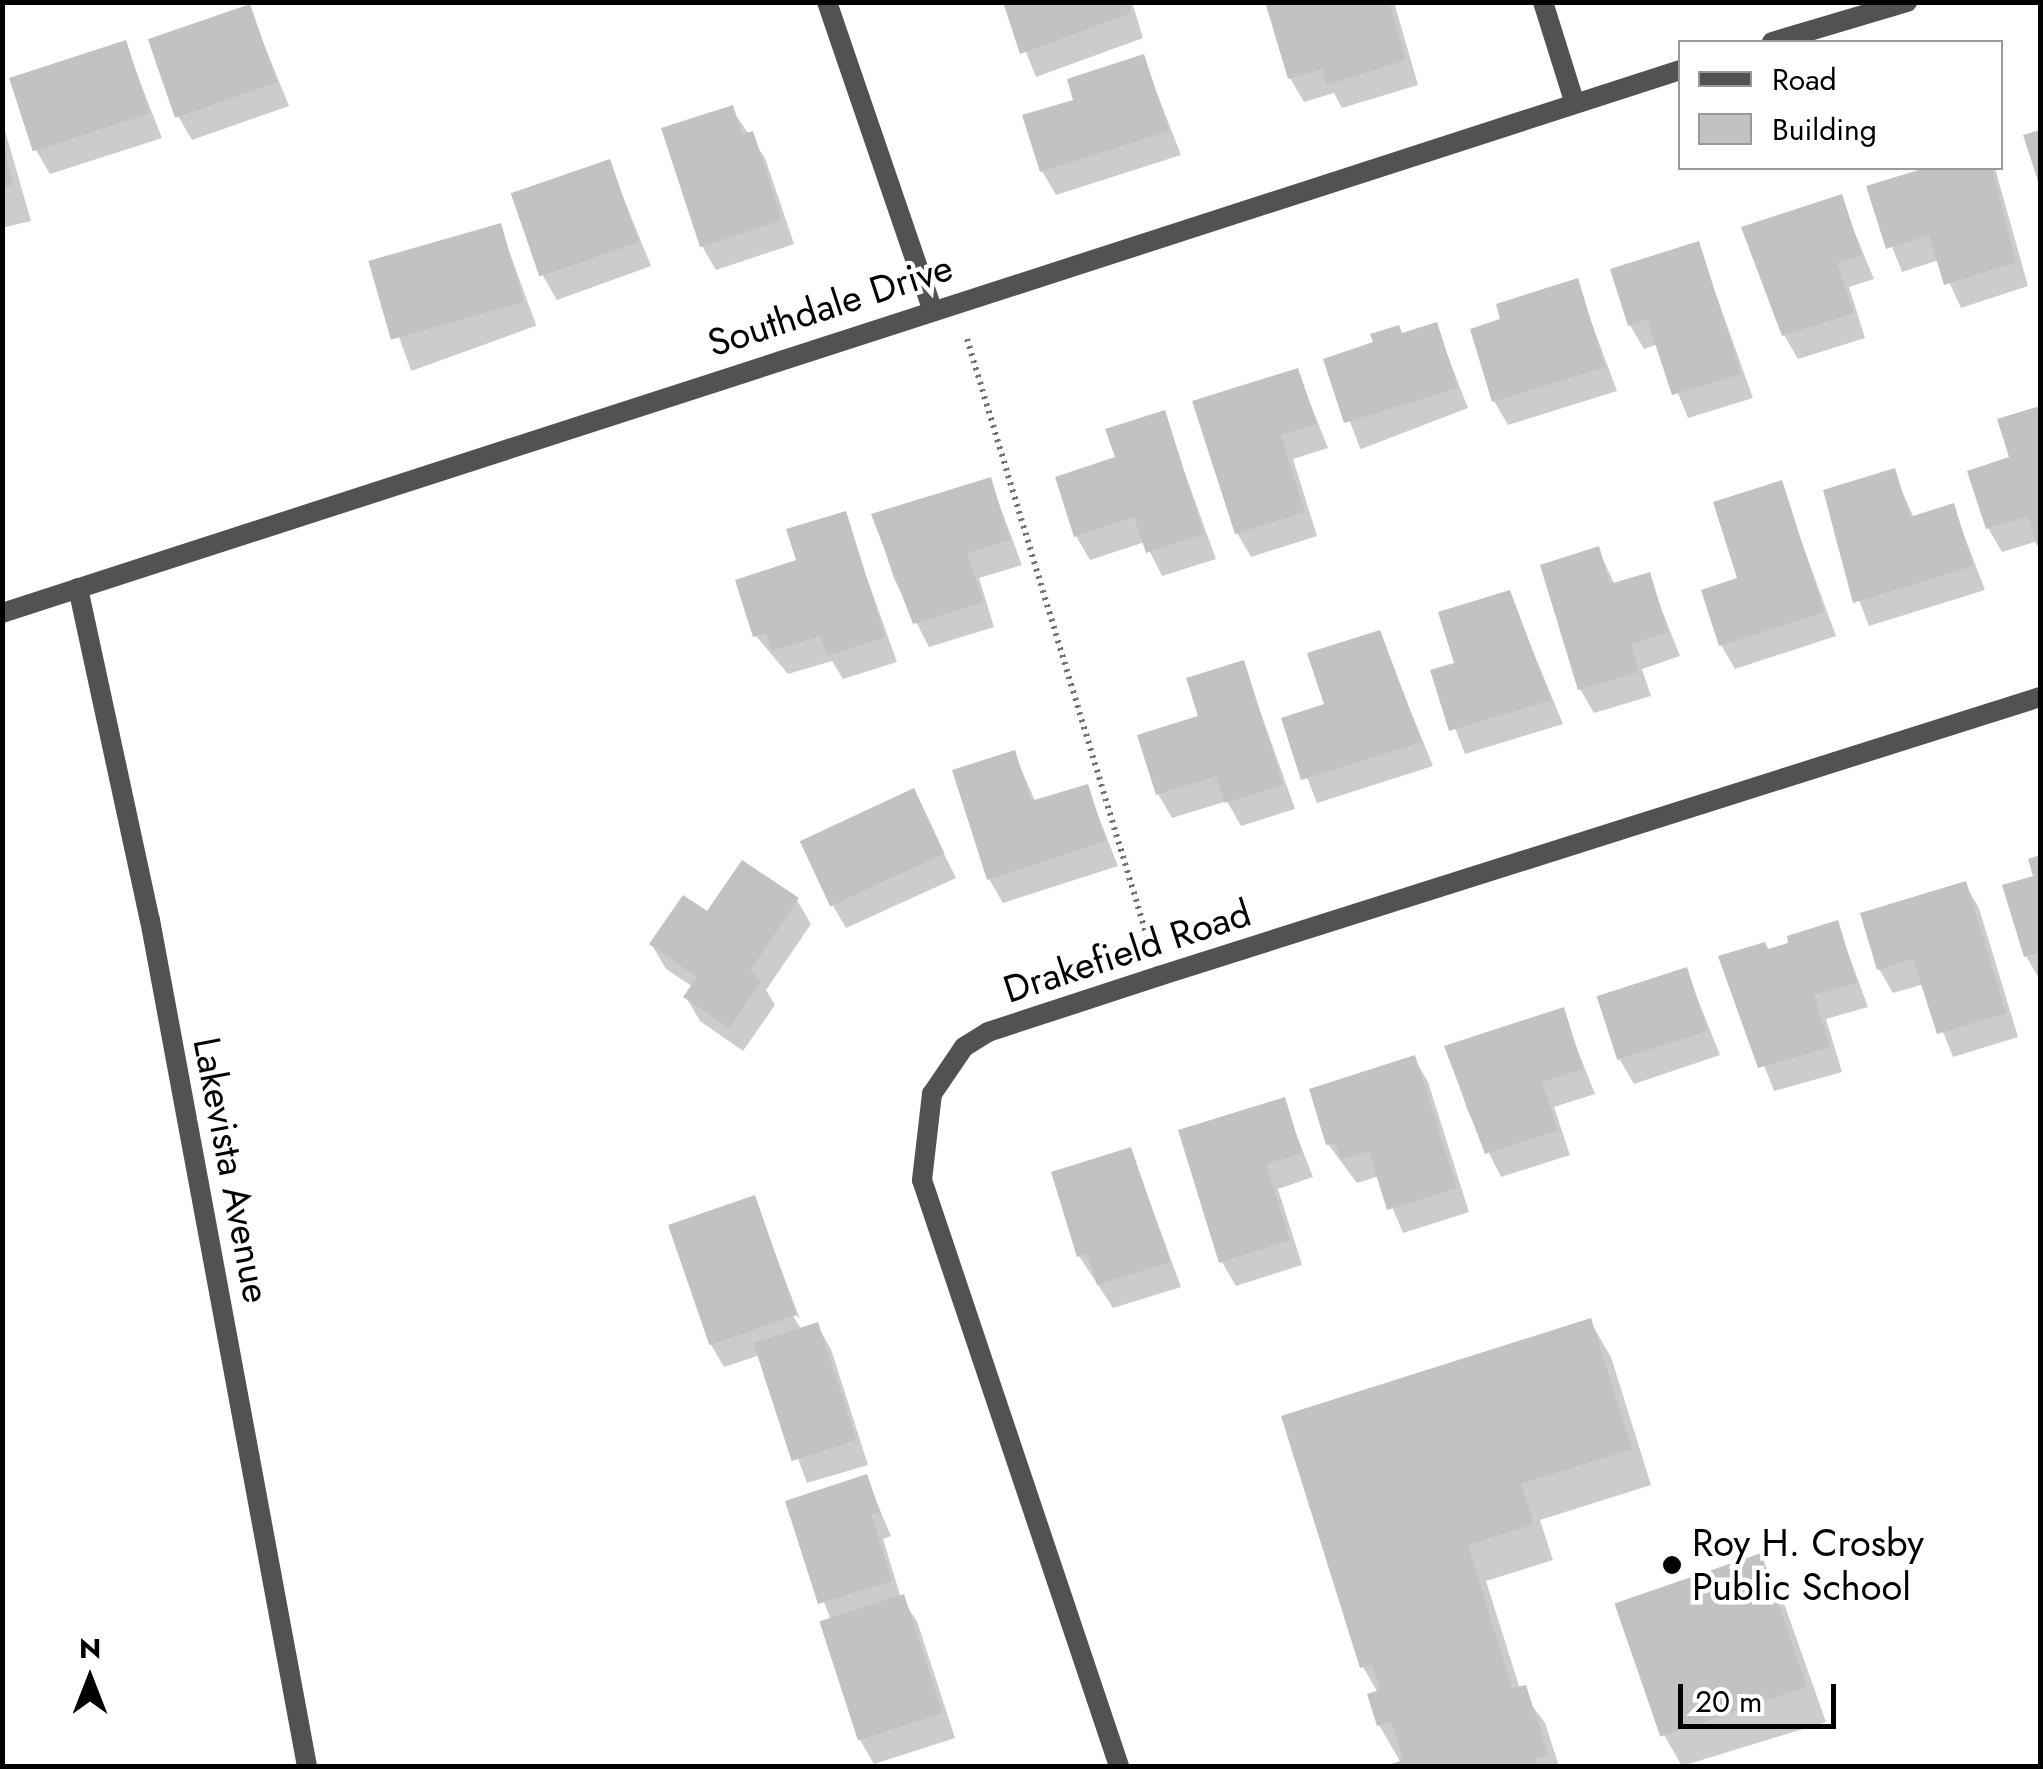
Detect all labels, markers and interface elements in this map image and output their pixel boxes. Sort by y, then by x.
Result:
legend [1678,40,2003,170]
text: Road [1772,58,1837,101]
text: Building [1772,108,1877,151]
street label: Southdale Drive [702,244,958,366]
street label: Drakefield Road [998,890,1256,1012]
street label: Lakevista Avenue [184,1033,280,1307]
place label: Roy H. Crosby Public School [1692,1520,1924,1610]
marker: Roy H. Crosby Public School [1661,1554,1683,1576]
text: N [79,1628,101,1669]
north arrow [40,1629,140,1729]
scale bar [1683,1664,1840,1726]
text: 20 m [1695,1680,1762,1723]

